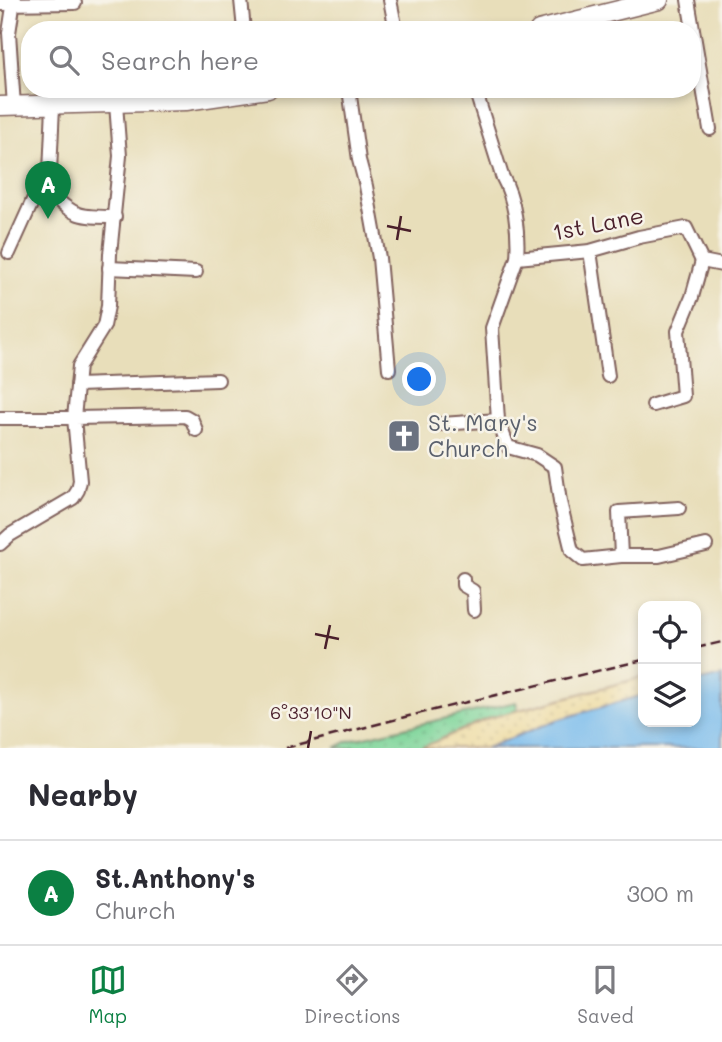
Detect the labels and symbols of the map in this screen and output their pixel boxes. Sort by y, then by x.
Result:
pin: A [25,161,71,219]
street label: 1st Lane [550,199,646,247]
your location [402,362,436,396]
place label: St. Mary's Church [428,407,538,463]
church icon: St. Mary's Church [385,417,423,455]
text: 6°33'10"N [270,700,352,724]

